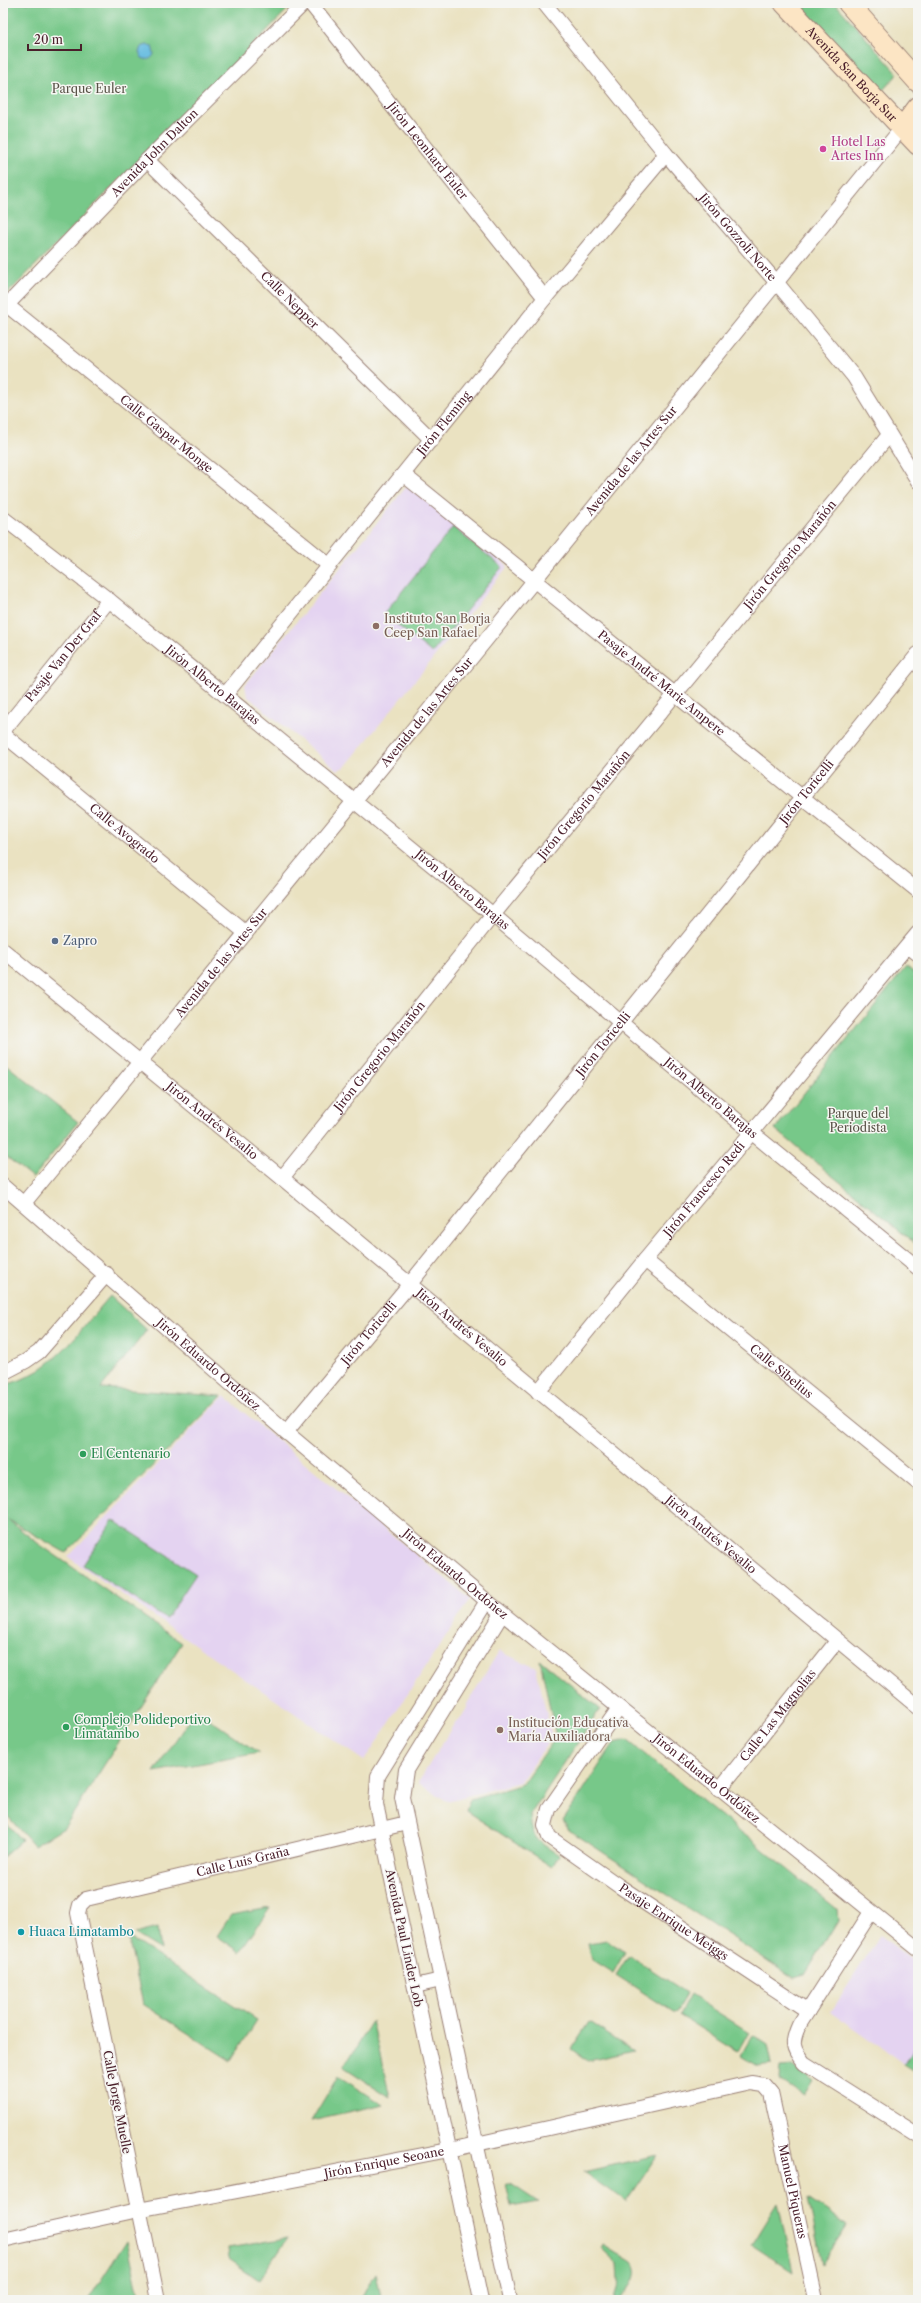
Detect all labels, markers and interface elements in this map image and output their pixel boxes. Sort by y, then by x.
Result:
street label: Avenida San Borja Sur [802,22,900,125]
scale bar [28,26,81,52]
text: 20 m [34,32,63,47]
park label: Parque Euler [52,81,126,96]
street label: Jirón Leonhard Euler [383,97,472,202]
street label: Avenida John Dalton [107,105,201,200]
place label: Hotel Las Artes Inn [830,134,886,163]
marker: Hotel Las Artes Inn [818,144,828,154]
street label: Jirón Gozzoli Norte [695,188,780,284]
street label: Calle Nepper [258,268,322,332]
street label: Jirón Fleming [412,387,474,459]
street label: Calle Gaspar Monge [117,391,217,476]
street label: Avenida de las Artes Sur [581,403,680,519]
street label: Jirón Gregorio Marañón [739,497,839,614]
street label: Pasaje Van Der Graf [22,606,105,705]
place label: Instituto San Borja Ceep San Rafael [384,611,491,640]
marker: Instituto San Borja Ceep San Rafael [371,621,381,631]
street label: Pasaje André Marie Ampere [595,627,729,739]
street label: Jirón Alberto Barajas [161,640,263,728]
street label: Avenida de las Artes Sur [377,654,476,770]
street label: Jirón Gregorio Marañón [533,746,633,864]
street label: Jirón Toricelli [775,756,837,829]
street label: Calle Avogrado [87,800,163,866]
street label: Jirón Alberto Barajas [411,845,513,933]
street label: Avenida de las Artes Sur [171,905,270,1021]
place label: Zapro [63,933,97,948]
marker: Zapro [50,936,60,946]
street label: Jirón Gregorio Marañón [329,997,428,1116]
street label: Jirón Toricelli [571,1008,633,1081]
street label: Jirón Alberto Barajas [659,1053,761,1141]
street label: Jirón Andrés Vesalio [162,1077,261,1162]
park label: Parque del Periodista [827,1106,889,1135]
street label: Jirón Francesco Redi [658,1138,748,1241]
street label: Jirón Andrés Vesalio [412,1283,511,1369]
street label: Jirón Toricelli [336,1298,400,1369]
street label: Jirón Eduardo Ordóñez [152,1313,264,1413]
street label: Calle Sibelius [747,1341,816,1401]
place label: El Centenario [91,1446,170,1461]
marker: El Centenario [78,1449,88,1459]
street label: Jirón Andrés Vesalio [661,1491,760,1577]
street label: Jirón Eduardo Ordóñez [398,1524,511,1622]
street label: Calle Las Magnolias [736,1666,819,1764]
place label: Complejo Polideportivo Limatambo [74,1712,211,1741]
place label: Institución Educativa María Auxiliadora [508,1715,629,1744]
marker: Complejo Polideportivo Limatambo [61,1722,71,1732]
marker: Institución Educativa María Auxiliadora [495,1725,505,1735]
street label: Jirón Eduardo Ordóñez [649,1729,763,1826]
street label: Calle Luis Graña [195,1843,291,1880]
street label: Avenida Paul Linder Lob [382,1867,426,2008]
street label: Pasaje Enrique Meiggs [616,1880,732,1963]
place label: Huaca Limatambo [29,1924,134,1939]
marker: Huaca Limatambo [16,1927,26,1937]
street label: Calle Jorge Muelle [100,2049,135,2155]
street label: Jirón Enrique Seoane [321,2143,446,2181]
street label: Manuel Piqueras [775,2143,810,2240]

